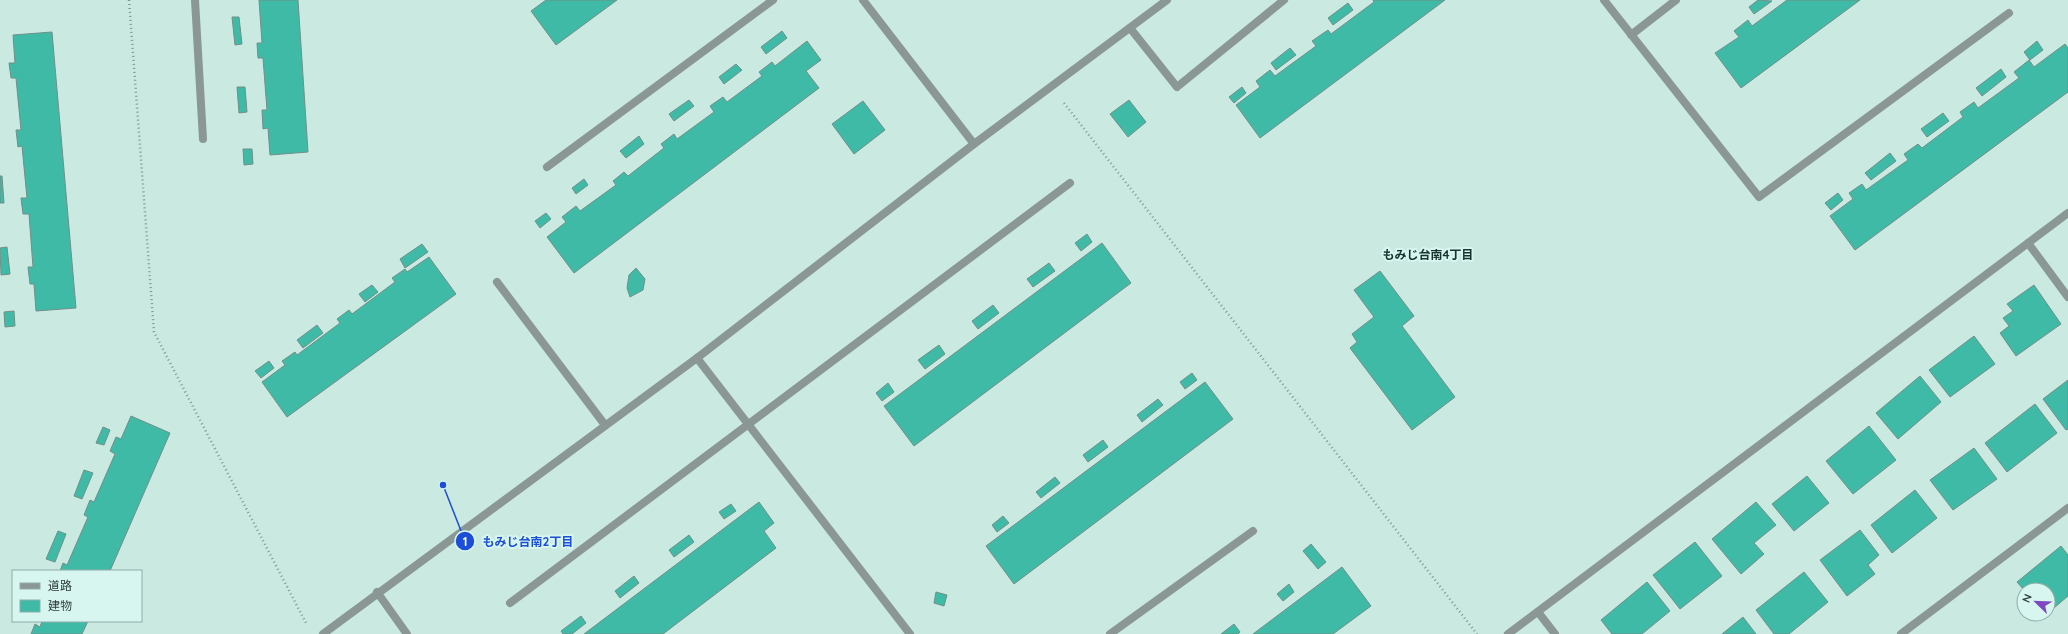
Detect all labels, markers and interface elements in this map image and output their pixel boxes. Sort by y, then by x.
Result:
district label: もみじ台南4丁目 [1382,247,1474,262]
callout: もみじ台南2丁目 [455,529,582,553]
text: 1 [463,534,467,549]
text: もみじ台南2丁目 [483,534,573,549]
legend [12,570,142,622]
text: 道路 [48,578,72,593]
north arrow [2016,582,2056,622]
text: N [2019,592,2035,605]
text: 建物 [48,598,72,613]

